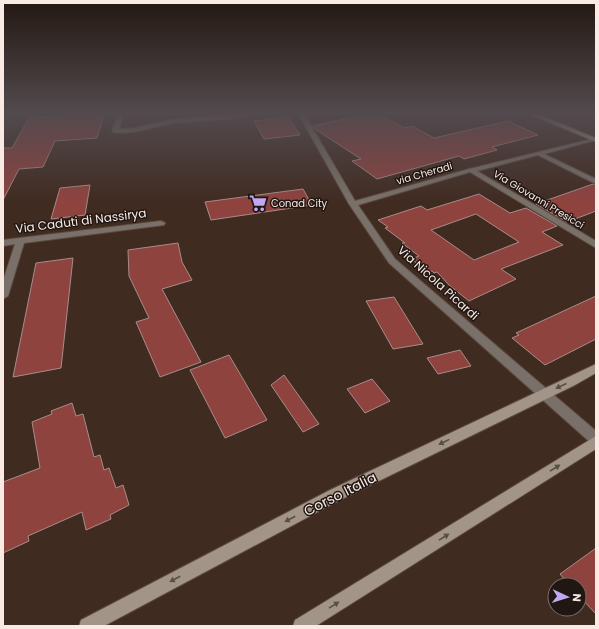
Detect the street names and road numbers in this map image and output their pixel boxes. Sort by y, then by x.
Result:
street label: via Cheradi [394,158,454,189]
street label: Via Giovanni Presicci [490,166,587,233]
street label: Via Caduti di Nassirya [15,204,147,237]
street label: Via Nicola Picardi [394,242,483,324]
street label: Corso Italia [300,467,380,521]

